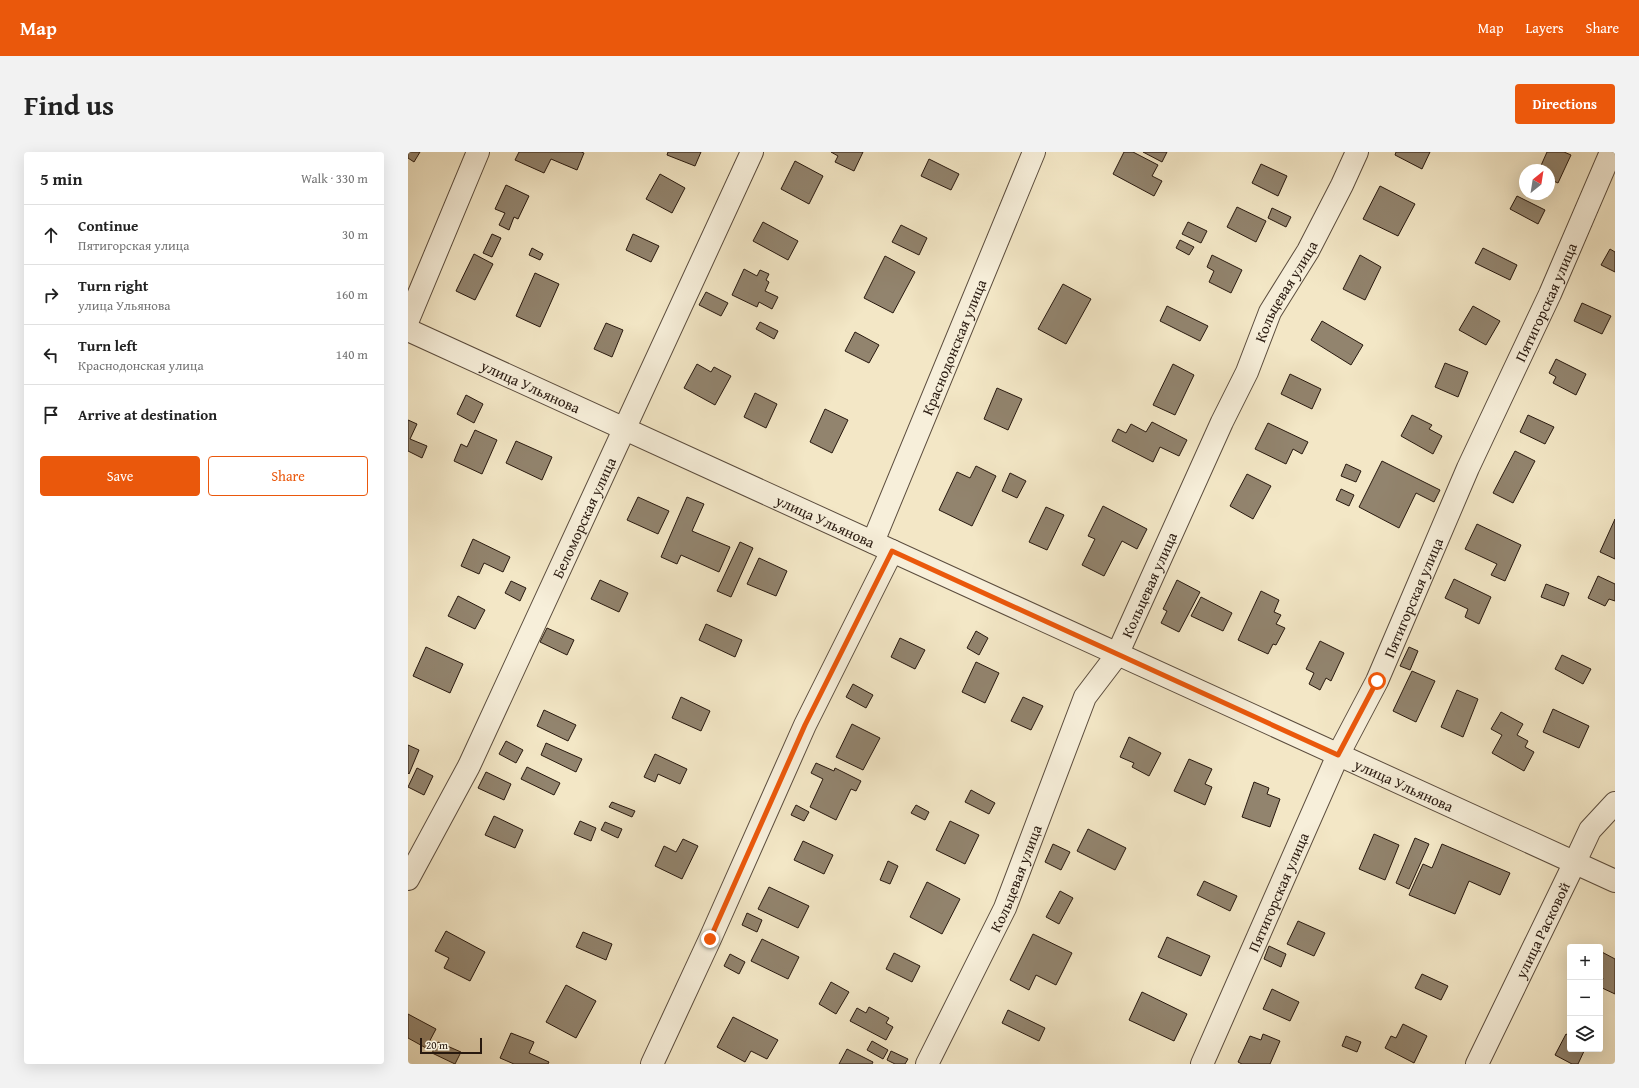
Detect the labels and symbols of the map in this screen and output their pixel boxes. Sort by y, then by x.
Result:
north arrow [1519,164,1555,200]
street label: Кольцевая улица [1249,236,1322,345]
street label: Пятигорская улица [1509,238,1582,365]
street label: Краснодонская улица [916,275,991,418]
street label: улица Ульянова [477,354,585,418]
street label: Беломорская улица [547,453,621,581]
street label: улица Ульянова [772,488,879,553]
street label: Кольцевая улица [1116,528,1182,641]
street label: Пятигорская улица [1378,533,1448,661]
route start [1368,672,1386,690]
street label: улица Ульянова [1350,753,1458,817]
street label: Кольцевая улица [984,821,1046,935]
street label: Пятигорская улица [1242,828,1314,955]
street label: улица Расковой [1509,878,1574,983]
route end [701,930,719,948]
scale bar [420,1036,482,1055]

